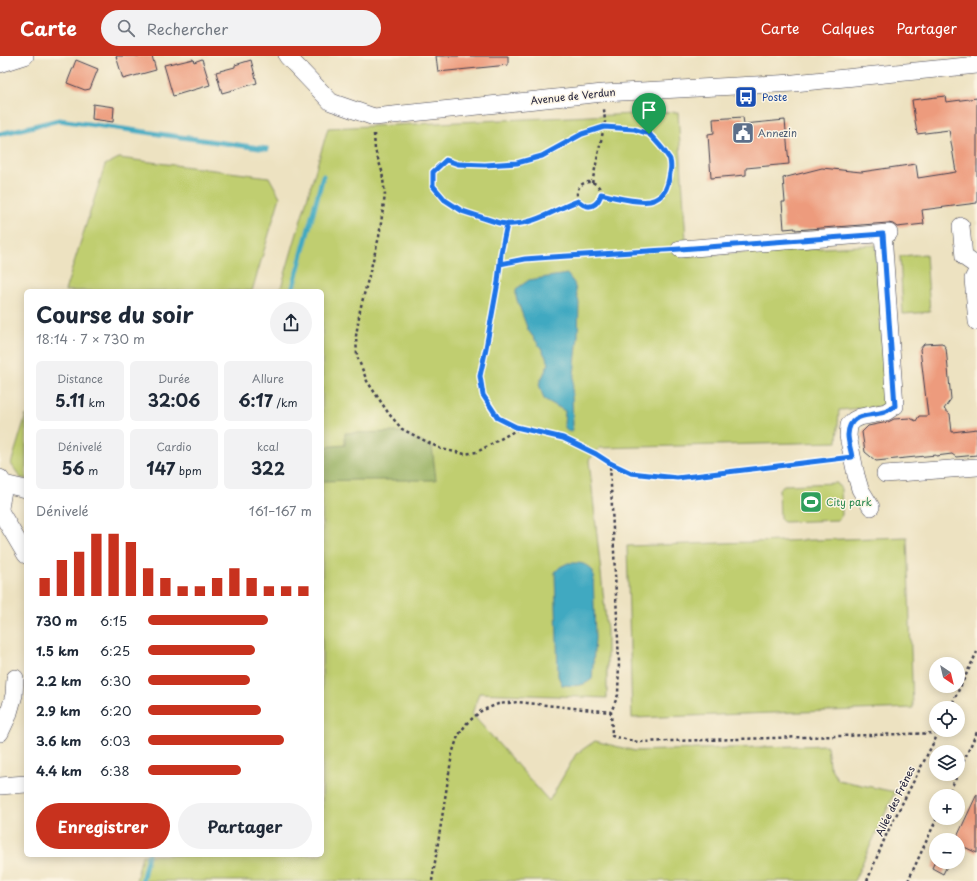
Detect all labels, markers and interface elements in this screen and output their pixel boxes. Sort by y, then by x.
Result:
search box [101,10,381,46]
text: Carte [20,14,77,42]
icon: search [115,17,137,39]
text: Rechercher [147,17,228,40]
text: Carte [761,18,800,39]
text: Calques [822,18,874,39]
text: Partager [896,18,957,39]
street label: Avenue de Verdun [530,84,616,107]
bus stop icon: Poste [733,84,759,110]
place label: Poste [762,89,787,104]
pin [632,93,666,134]
icon: arrive [638,99,660,121]
public building icon: Annezin [730,120,756,146]
place label: Annezin [758,125,797,140]
text: Course du soir [36,297,194,330]
button: share [270,302,312,344]
text: 18:14 · 7 × 730 m [36,329,145,348]
text: Distance [57,370,103,387]
text: Durée [158,370,190,387]
text: Allure [252,370,284,387]
text: 5.11 [55,387,85,413]
text: 32:06 [148,387,200,413]
text: 6:17 [238,387,273,413]
text: km [85,394,105,411]
text: /km [273,394,298,411]
text: Dénivelé [58,438,102,455]
text: Cardio [156,438,192,455]
text: kcal [257,438,279,455]
text: 56 [62,455,85,481]
text: 147 [146,455,175,481]
text: 322 [251,455,285,481]
text: m [85,462,98,479]
text: bpm [175,462,202,479]
sports icon: City park [798,489,824,515]
place label: City park [826,494,872,510]
text: Dénivelé [36,501,89,520]
text: 161–167 m [249,501,312,520]
text: 730 m [36,611,77,630]
text: 6:15 [100,611,127,630]
text: 1.5 km [36,641,79,660]
text: 6:25 [100,641,130,660]
north arrow [929,657,965,693]
map controls [929,657,965,869]
text: 2.2 km [36,671,82,690]
text: 6:30 [100,671,131,690]
text: 2.9 km [36,701,81,720]
text: 6:20 [100,701,131,720]
button: locate [929,701,965,737]
text: 3.6 km [36,731,81,750]
text: 6:03 [100,731,131,750]
button: layers [929,745,965,781]
text: 4.4 km [36,761,82,780]
text: 6:38 [100,761,130,780]
street label: Allée des Frênes [871,763,918,838]
button: + [929,789,965,825]
button: Enregistrer [36,803,170,849]
button: Partager [178,803,312,849]
button: − [929,833,965,869]

